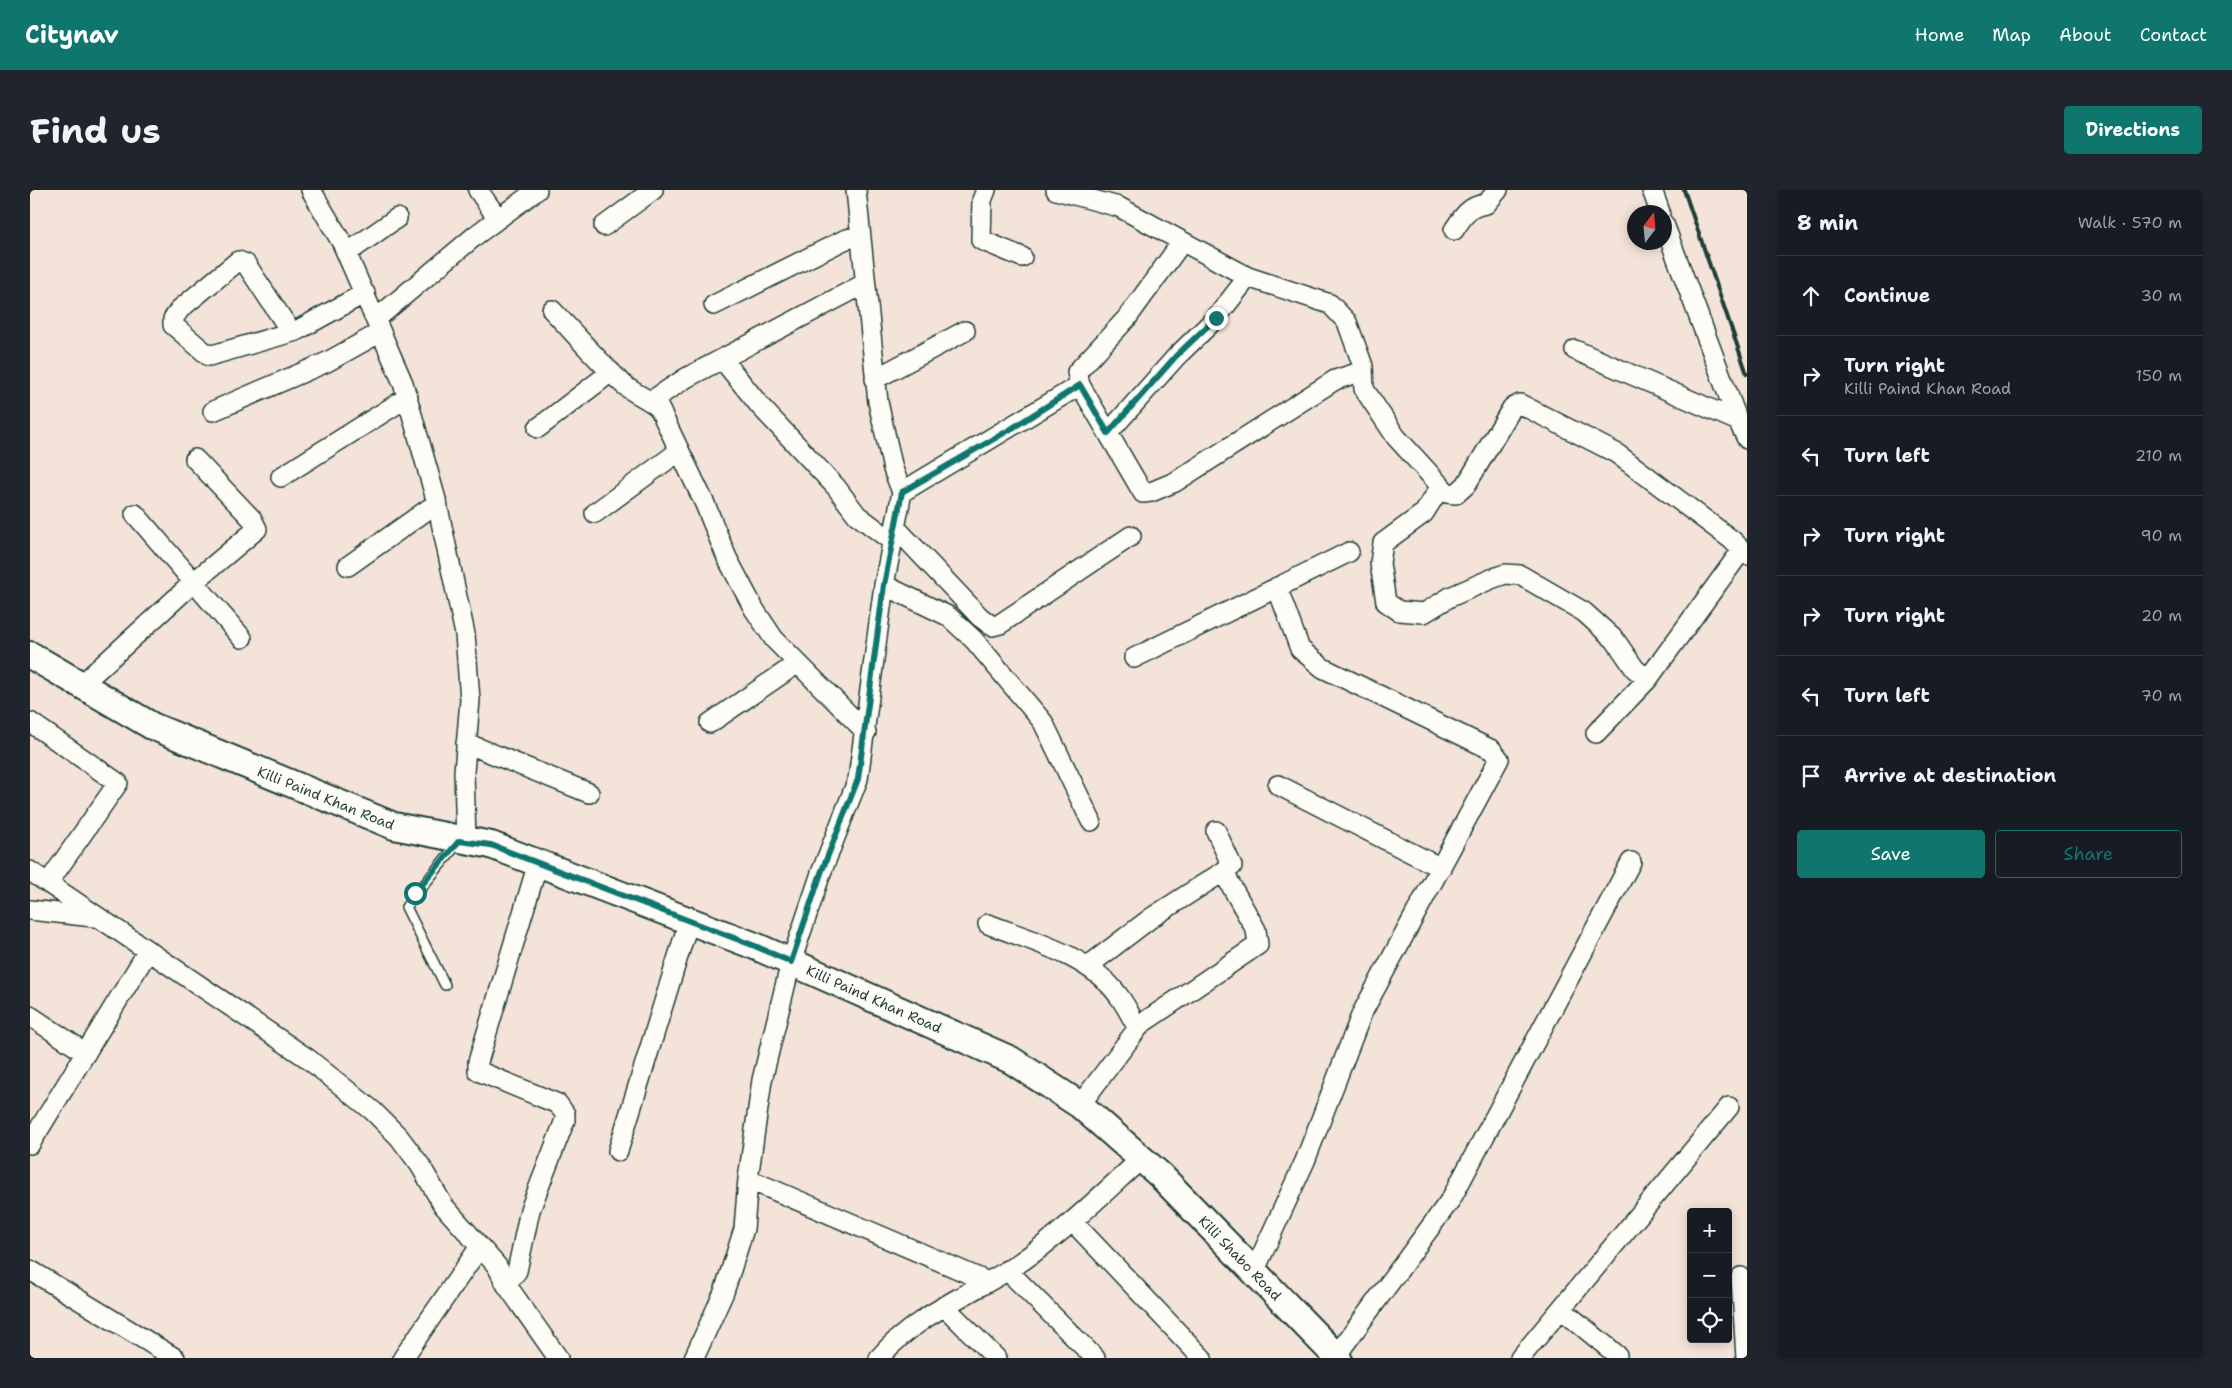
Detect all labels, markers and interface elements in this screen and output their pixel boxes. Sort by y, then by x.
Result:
text: Citynav [25,19,119,51]
text: Home [1915,23,1964,47]
text: Map [1992,23,2031,47]
text: About [2059,23,2112,47]
text: Contact [2140,23,2207,47]
button: Directions [2064,106,2202,154]
text: Find us [30,107,161,154]
north arrow [1627,205,1672,250]
text: 8 min [1797,209,1858,237]
text: Walk · 570 m [2078,212,2182,233]
icon: ahead [1797,282,1825,310]
text: Continue [1844,283,1930,308]
text: 30 m [2141,285,2182,306]
route end [1205,307,1228,330]
text: Turn right [1844,353,1945,378]
icon: right [1797,362,1825,390]
text: 150 m [2135,365,2182,386]
text: Killi Paind Khan Road [1844,378,2011,399]
icon: left [1797,442,1825,470]
text: Turn left [1844,443,1930,468]
text: 210 m [2135,445,2182,466]
icon: right [1797,522,1825,550]
text: Turn right [1844,523,1945,548]
text: 90 m [2141,525,2182,546]
icon: right [1797,602,1825,630]
text: Turn right [1844,603,1945,628]
text: 20 m [2141,605,2182,626]
icon: left [1797,682,1825,710]
text: Turn left [1844,683,1930,708]
text: 70 m [2141,685,2182,706]
street label: Killi Paind Khan Road [255,762,397,834]
icon: arrive [1797,762,1825,790]
text: Arrive at destination [1844,763,2056,788]
button: Save [1797,830,1985,878]
button: Share [1995,830,2182,878]
route start [404,882,427,905]
street label: Killi Paind Khan Road [803,961,945,1037]
map controls [1687,1208,1732,1343]
button: + [1687,1208,1732,1253]
street label: Killi Shabo Road [1195,1212,1285,1304]
button: − [1687,1253,1732,1298]
button: locate [1687,1298,1732,1343]

